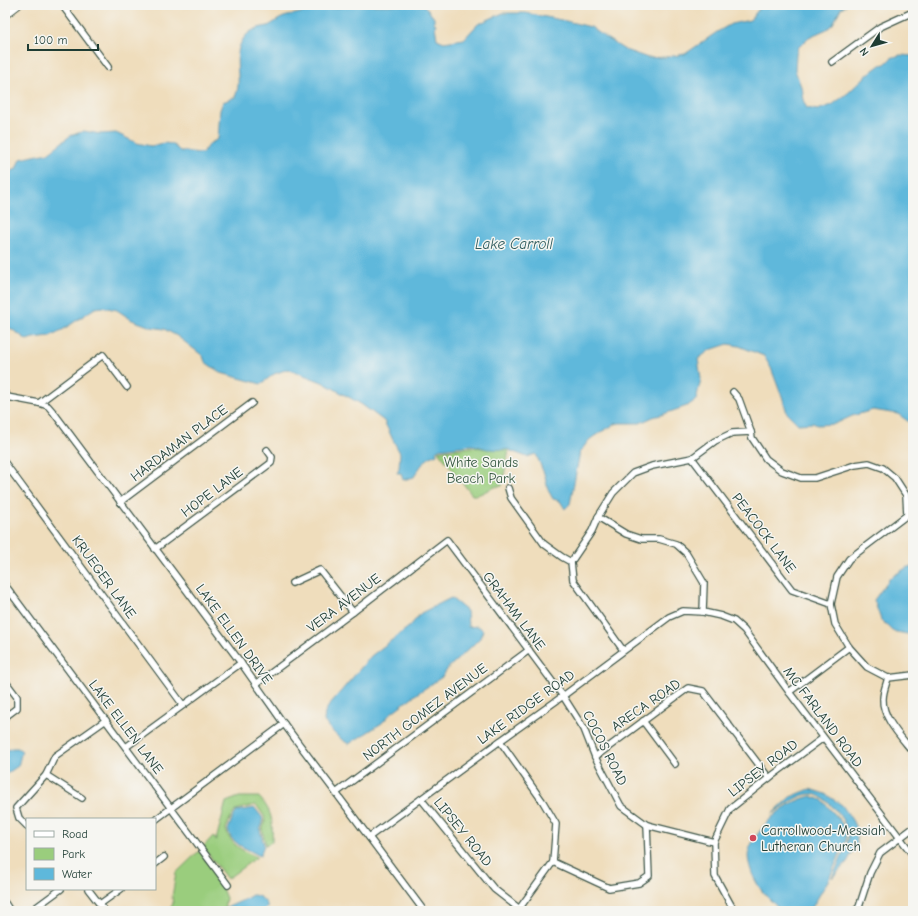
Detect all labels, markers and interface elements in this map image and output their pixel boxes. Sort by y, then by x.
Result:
scale bar [28,26,98,52]
north arrow [852,26,892,66]
text: 100 m [34,33,67,47]
text: N [857,45,872,58]
water label: Lake Carroll [475,235,554,253]
street label: HARDAMAN PLACE [127,401,231,485]
park label: White Sands Beach Park [444,454,518,487]
street label: HOPE LANE [178,463,246,521]
street label: PEACOCK LANE [728,490,800,576]
street label: KRUEGER LANE [68,532,140,622]
street label: GRAHAM LANE [479,568,549,654]
street label: VERA AVENUE [304,570,384,636]
street label: LAKE ELLEN DRIVE [192,581,276,687]
street label: NORTH GOMEZ AVENUE [359,660,491,764]
street label: MC FARLAND ROAD [780,663,866,771]
street label: LAKE RIDGE ROAD [474,666,578,748]
street label: ARECA ROAD [608,675,684,735]
street label: LAKE ELLEN LANE [85,676,167,778]
street label: COCOS ROAD [579,708,631,789]
street label: LIPSEY ROAD [725,735,801,800]
street label: LIPSEY ROAD [430,794,496,870]
legend [26,818,156,890]
place label: Carrollwood-Messiah Lutheran Church [761,822,886,855]
text: Road [62,827,88,841]
marker: Carrollwood-Messiah Lutheran Church [748,833,758,843]
text: Park [62,847,85,861]
text: Water [62,867,92,881]

